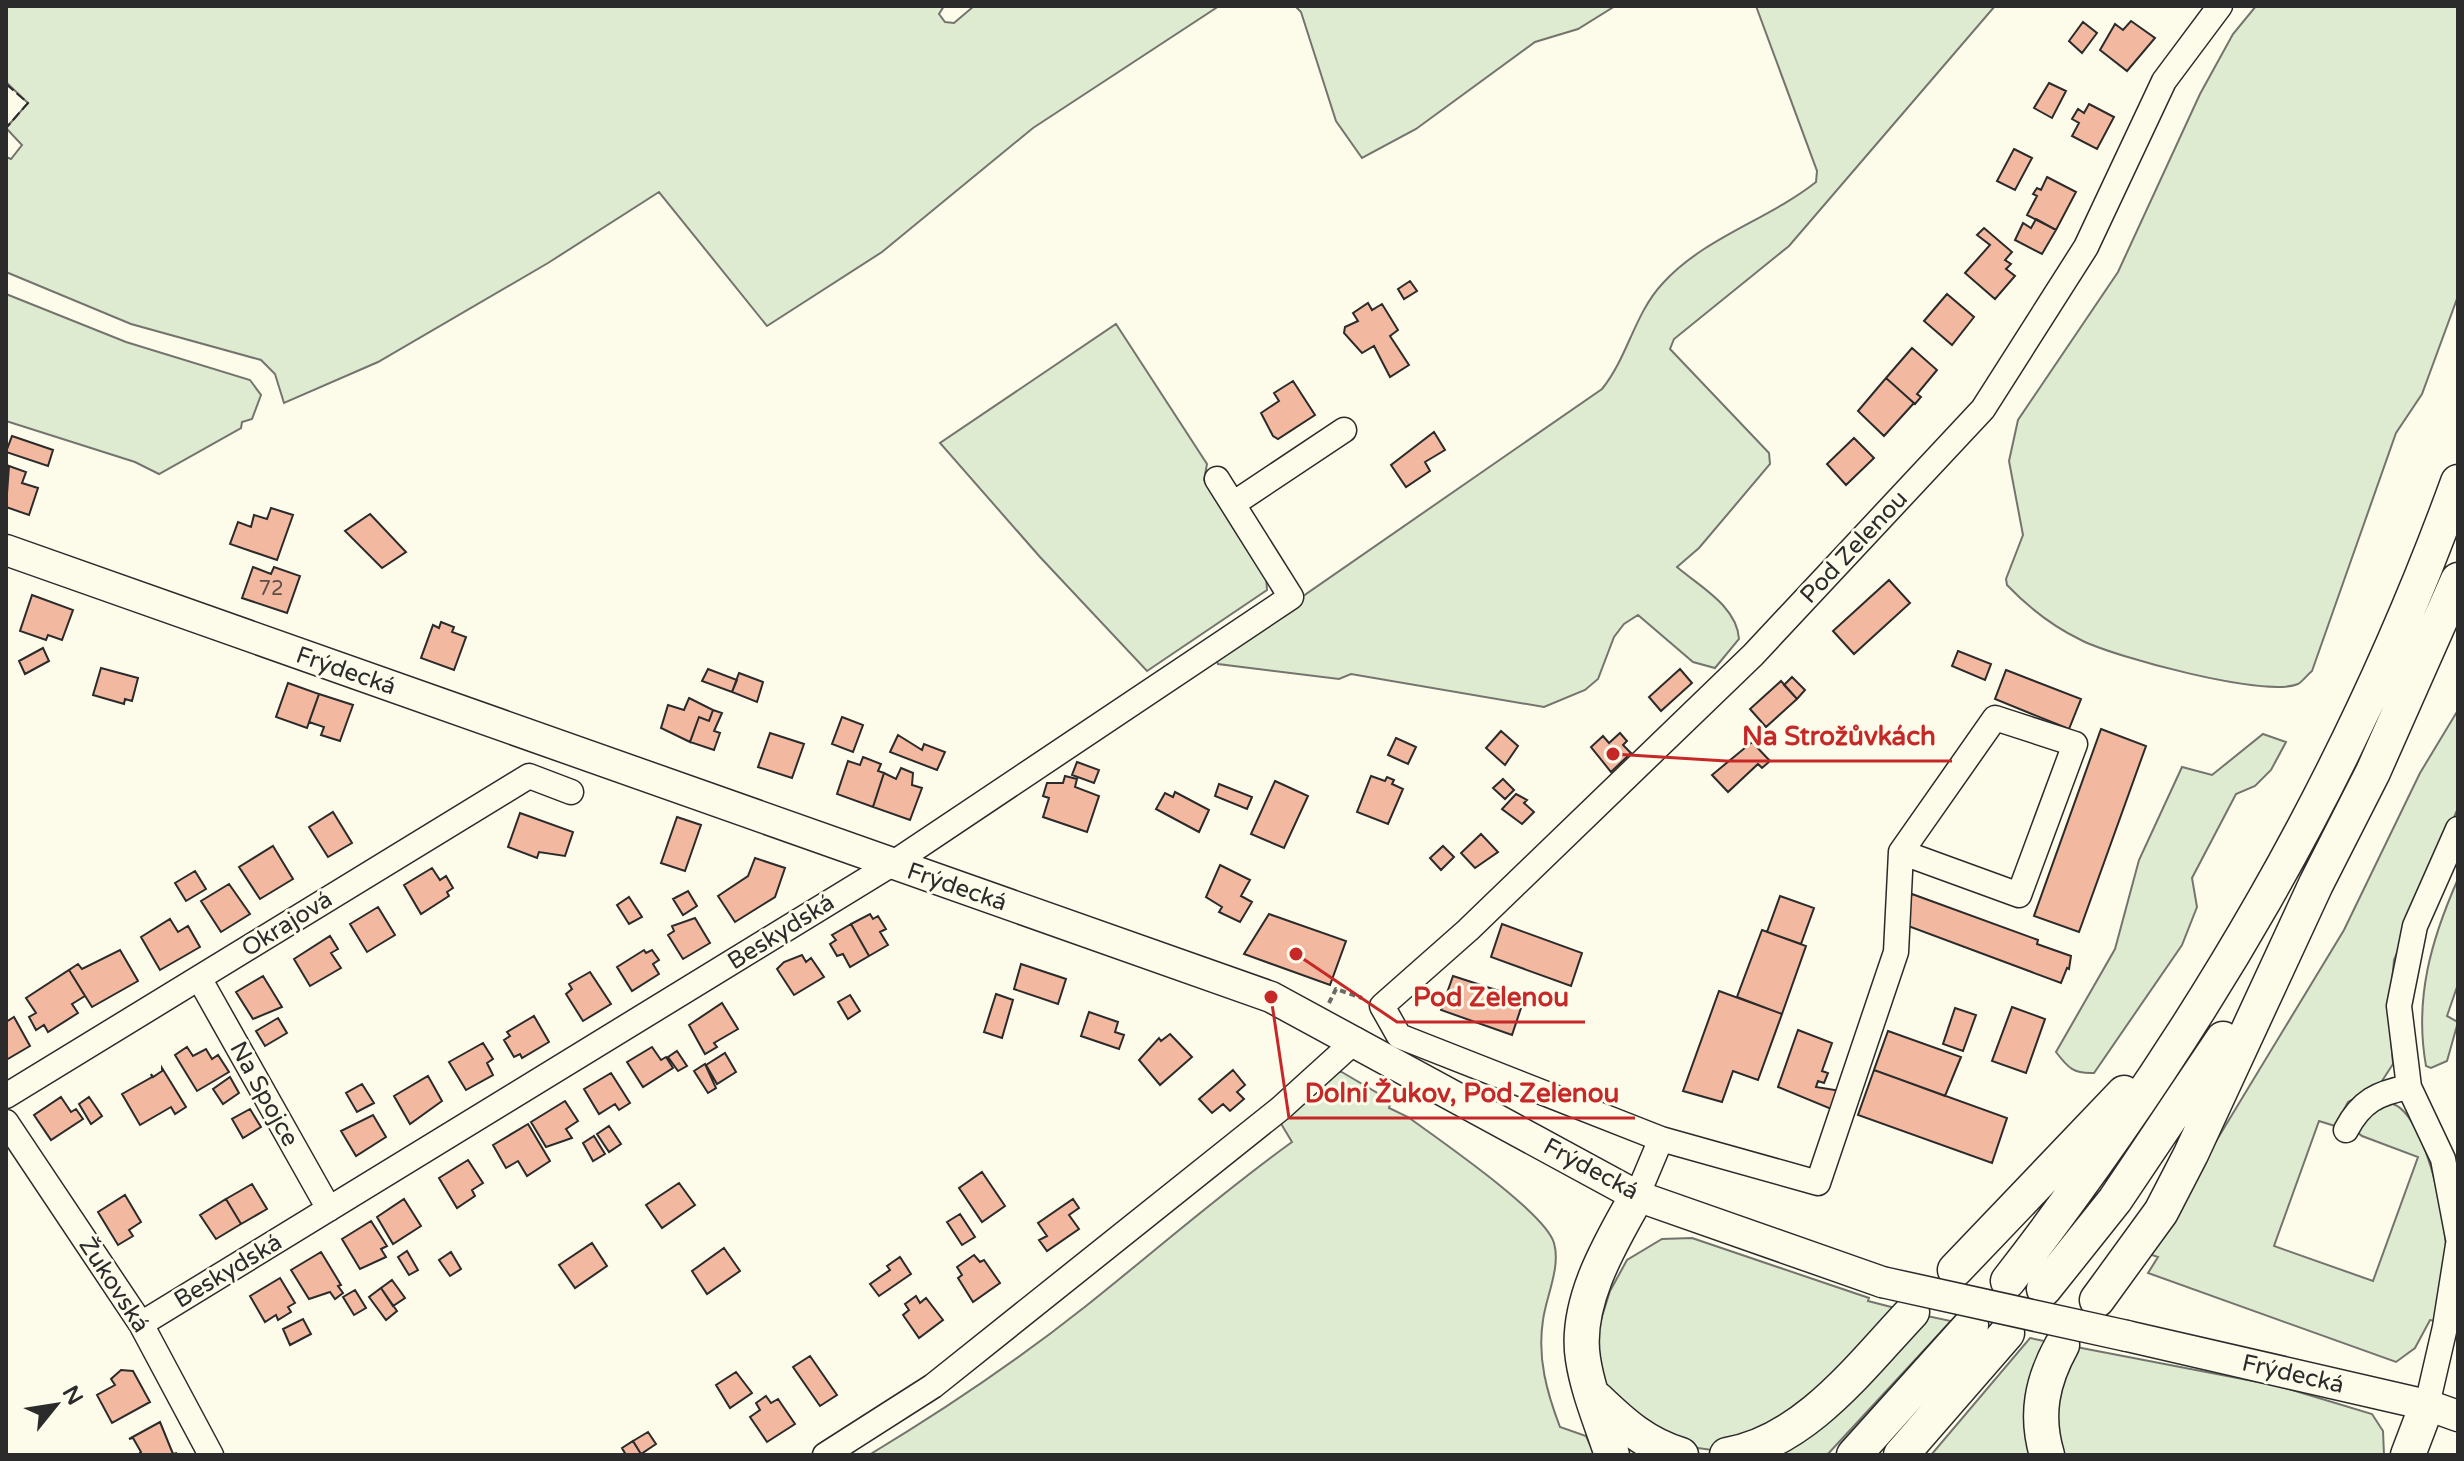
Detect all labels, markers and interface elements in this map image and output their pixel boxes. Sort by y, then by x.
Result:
street label: Pod Zelenou [1794,484,1914,610]
house number: 72 [258,577,284,601]
street label: Frýdecká [292,640,400,702]
callout: Na Strožůvkách [1726,711,1952,761]
text: Na Strožůvkách [1742,721,1936,752]
street label: Frýdecká [903,856,1011,918]
street label: Okrajová [236,885,338,963]
street label: Beskydská [722,888,840,976]
callout: Pod Zelenou [1397,972,1585,1022]
text: Pod Zelenou [1413,982,1569,1013]
street label: Na Spojce [223,1036,305,1152]
callout: Dolní Žukov, Pod Zelenou [1289,1068,1635,1118]
text: Dolní Žukov, Pod Zelenou [1305,1078,1619,1109]
street label: Frýdecká [1538,1132,1644,1206]
street label: Beskydská [169,1228,287,1314]
street label: Žukovská [72,1232,156,1338]
street label: Frýdecká [2239,1348,2347,1400]
north arrow [16,1365,96,1445]
text: N [57,1381,88,1410]

